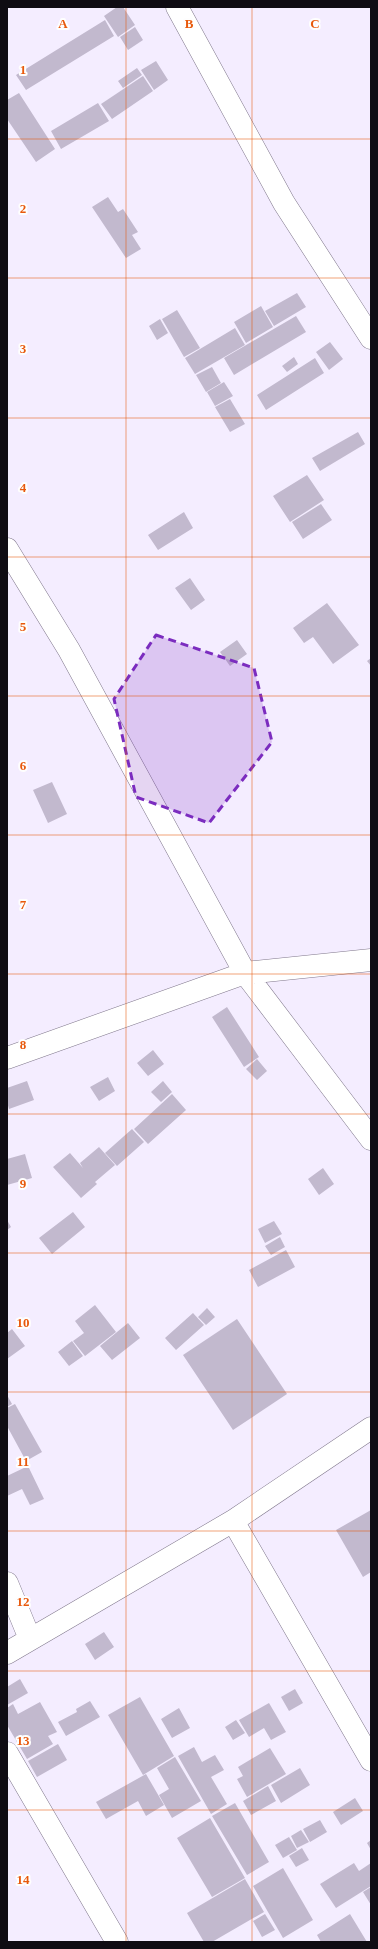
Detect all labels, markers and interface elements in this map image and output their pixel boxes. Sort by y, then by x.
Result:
text: A [58,16,68,31]
text: B [185,16,194,31]
text: C [310,16,320,31]
text: 1 [20,62,26,77]
text: 2 [20,201,26,216]
text: 3 [20,341,27,356]
text: 4 [20,480,27,495]
text: 5 [20,619,27,634]
text: 6 [20,758,27,773]
text: 7 [20,897,27,912]
text: 8 [20,1037,27,1052]
text: 9 [20,1176,27,1191]
text: 10 [17,1315,30,1330]
text: 11 [17,1454,29,1469]
text: 12 [17,1594,30,1609]
text: 13 [17,1733,30,1748]
text: 14 [17,1872,30,1887]

